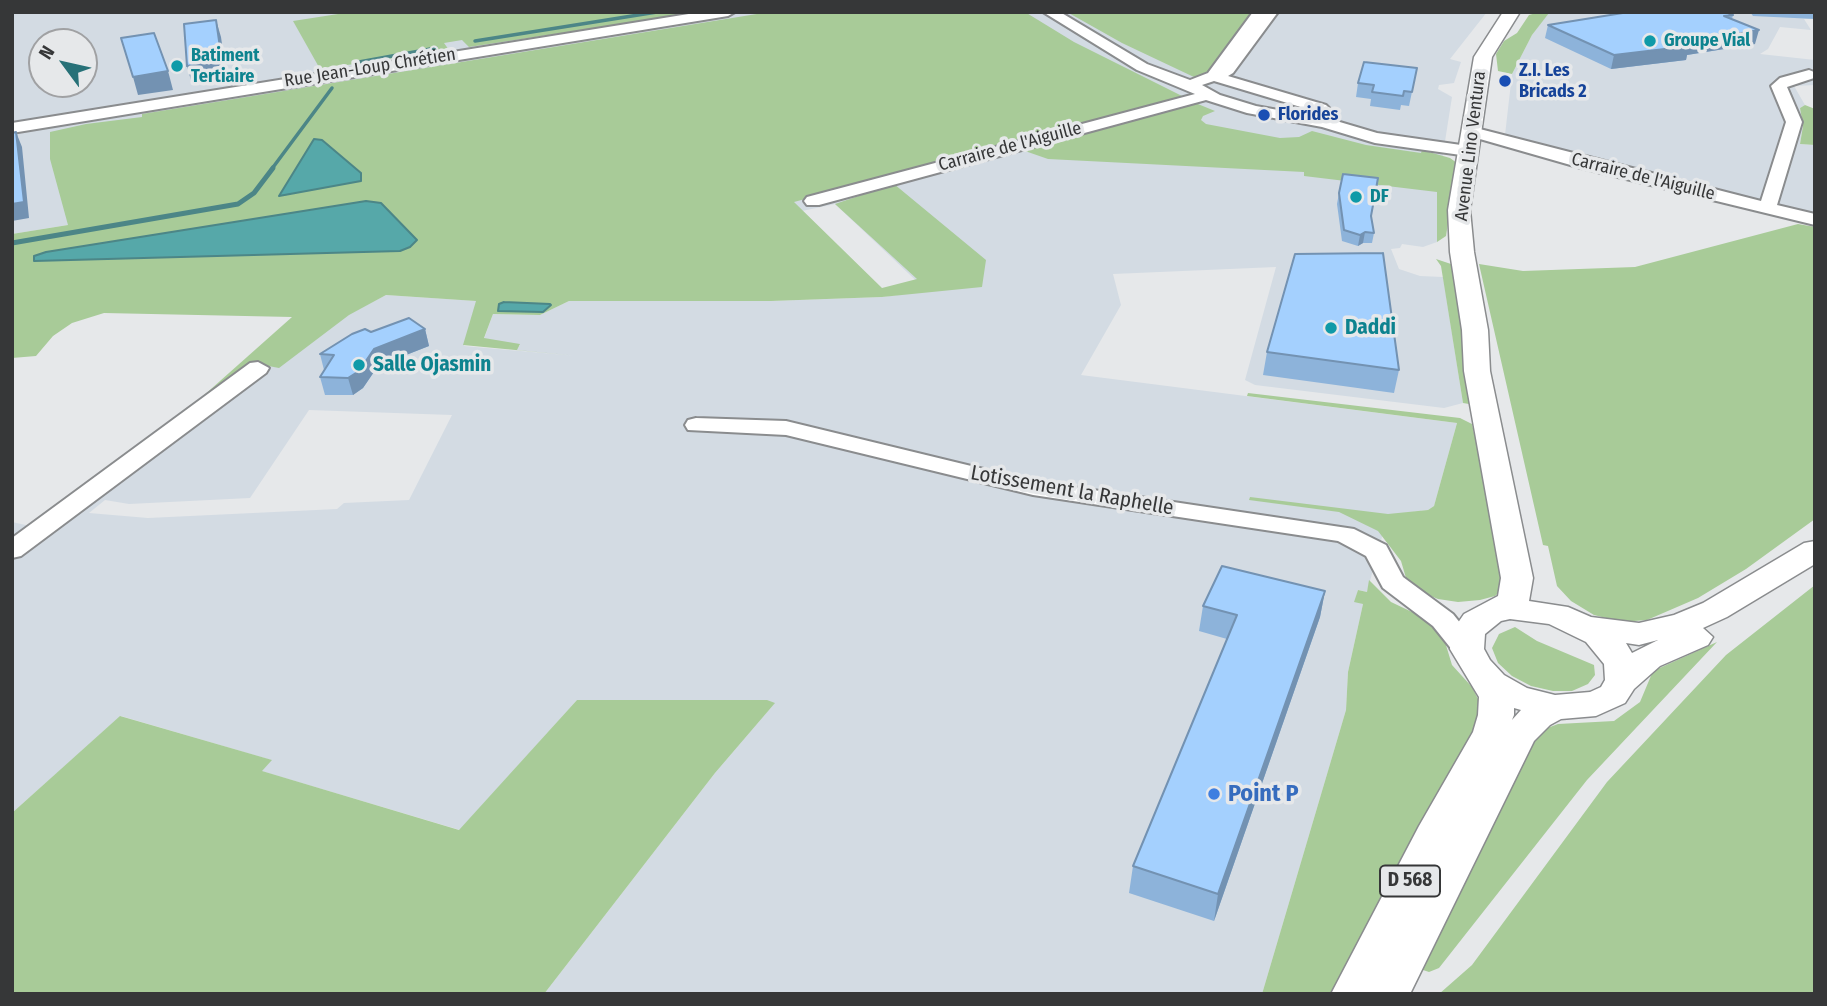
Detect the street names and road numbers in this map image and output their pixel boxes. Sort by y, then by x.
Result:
street label: Rue Jean-Loup Chrétien [283,44,457,92]
street label: Avenue Lino Ventura [1451,70,1491,222]
street label: Carraire de l'Aiguille [936,118,1084,176]
street label: Carraire de l'Aiguille [1569,149,1717,205]
street label: Lotissement la Raphelle [969,461,1175,521]
road number: D 568 [1380,866,1440,897]

